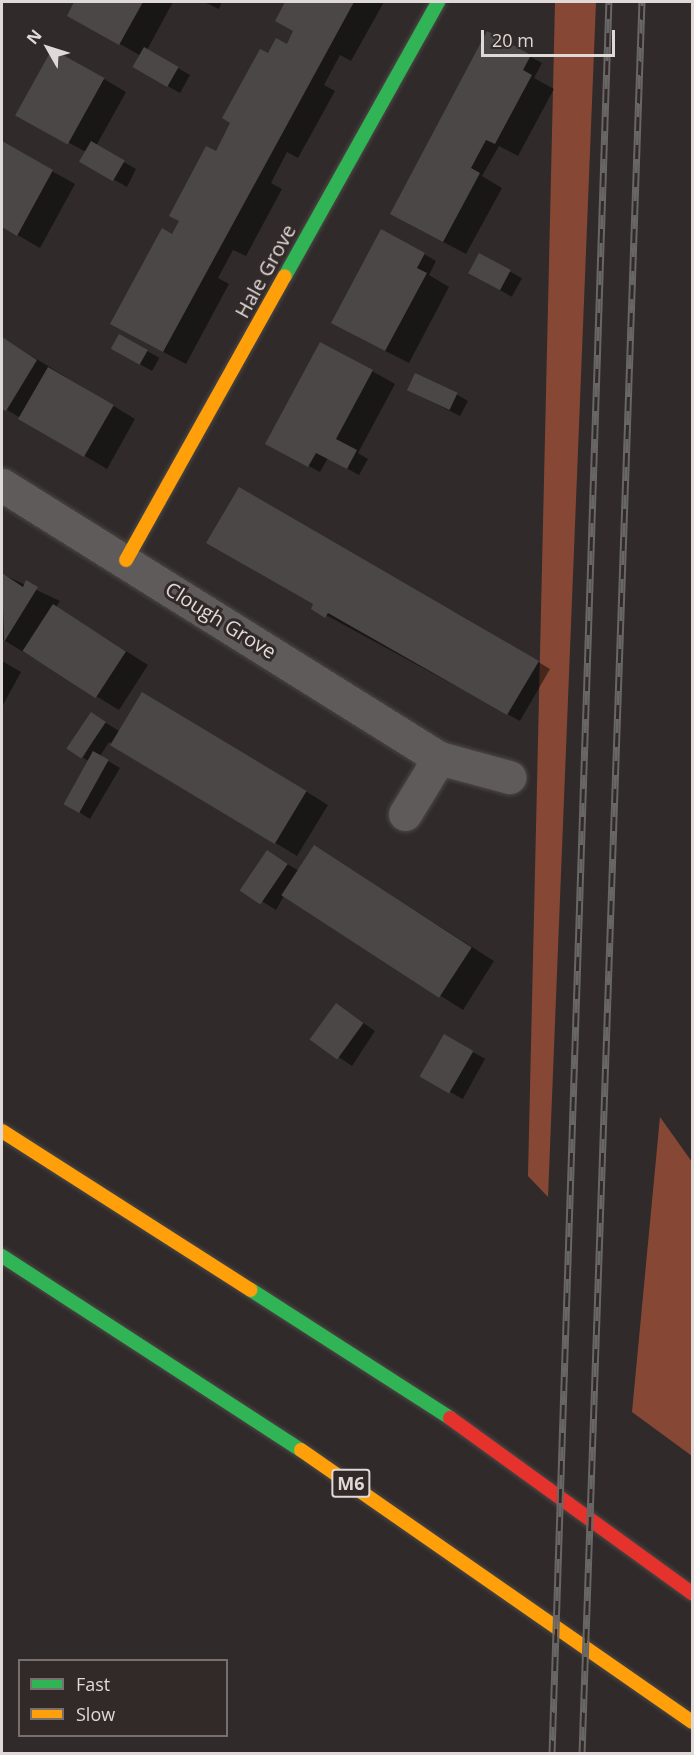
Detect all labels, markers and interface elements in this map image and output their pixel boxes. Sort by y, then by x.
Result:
north arrow [18,18,78,78]
scale bar [484,18,618,56]
text: N [21,25,47,49]
text: 20 m [492,28,534,52]
street label: Hale Grove [229,220,301,322]
street label: Clough Grove [161,576,281,664]
road number: M6 [330,1468,372,1498]
legend [18,1659,228,1737]
text: Fast [76,1672,110,1696]
text: Slow [76,1702,115,1726]

